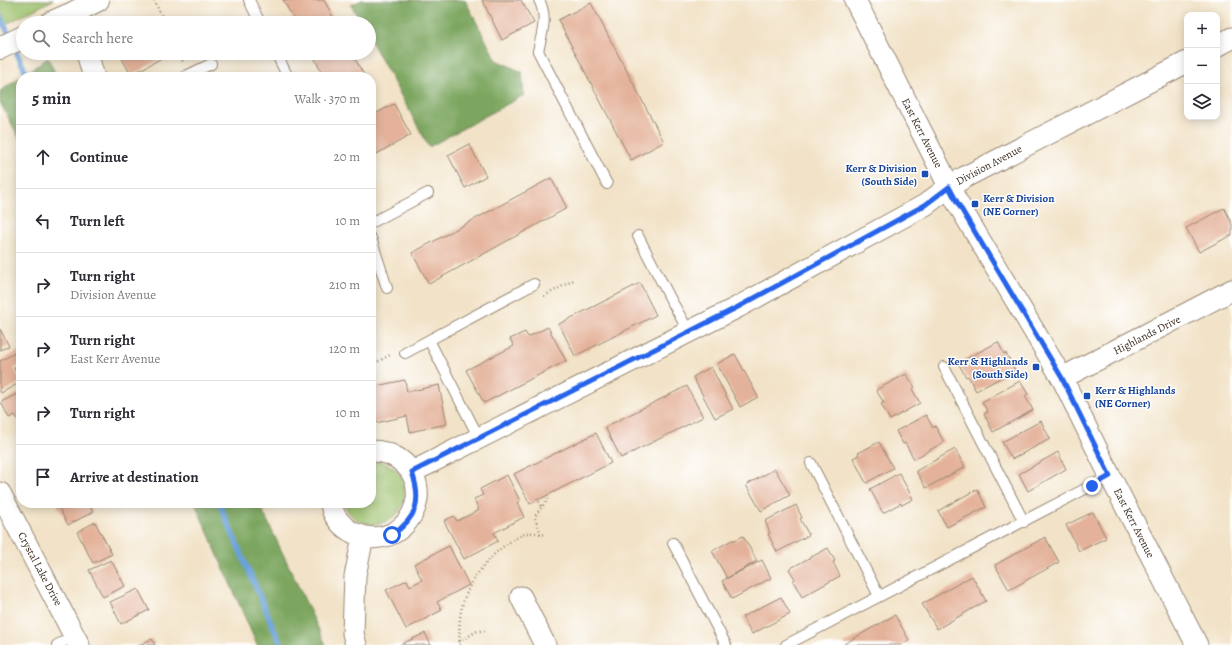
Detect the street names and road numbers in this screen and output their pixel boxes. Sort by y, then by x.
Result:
street label: East Kerr Avenue [898,96,946,171]
street label: Division Avenue [953,141,1025,189]
street label: Highlands Drive [1111,312,1183,358]
street label: East Kerr Avenue [1110,486,1158,561]
street label: Crystal Lake Drive [14,529,66,609]

